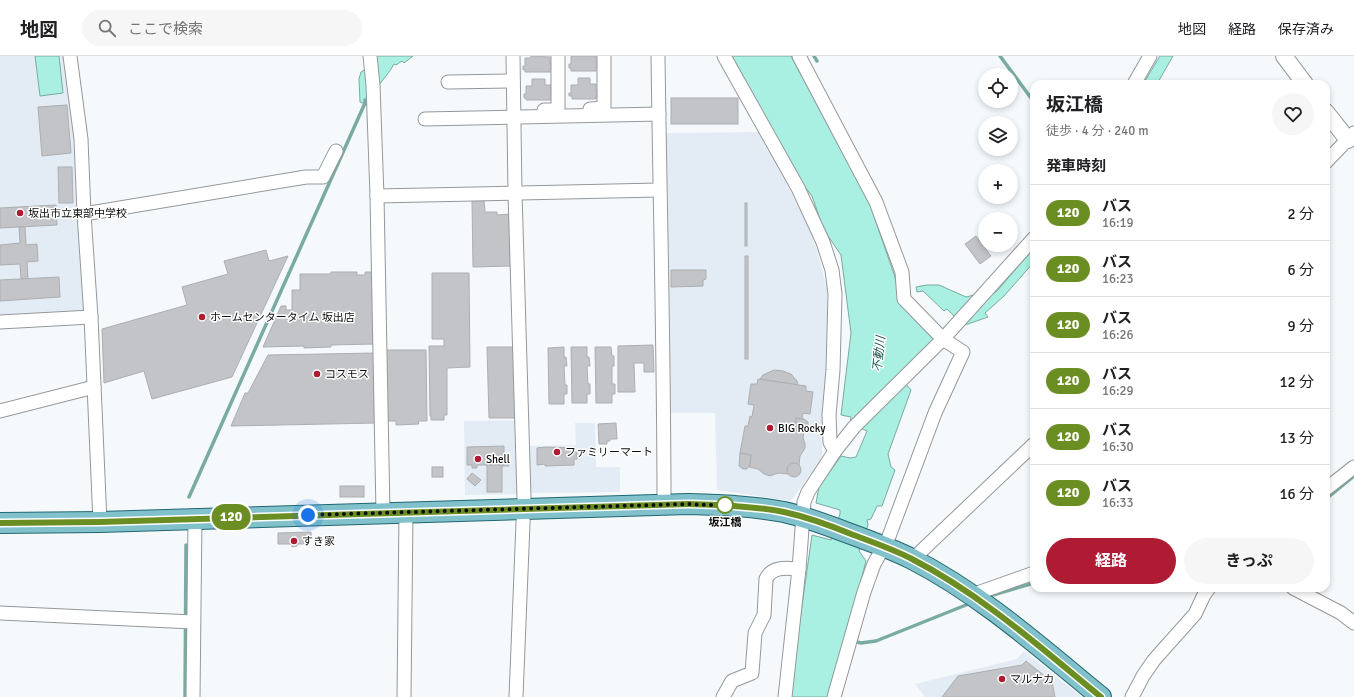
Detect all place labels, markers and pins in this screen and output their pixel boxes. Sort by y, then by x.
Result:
place label: 坂出市立東部中学校 [28,207,127,220]
marker: 坂出市立東部中学校 [15,208,25,218]
place label: ホームセンタータイム 坂出店 [210,311,355,324]
marker: ホームセンタータイム 坂出店 [197,312,207,322]
place label: コスモス [325,368,369,381]
marker: コスモス [312,369,322,379]
place label: BIG Rocky [778,422,826,435]
marker: BIG Rocky [765,423,775,433]
place label: ファミリーマート [565,446,653,459]
marker: ファミリーマート [552,447,562,457]
place label: Shell [486,453,510,466]
marker: Shell [473,454,483,464]
marker: 坂江橋 [716,496,734,514]
place label: 坂江橋 [709,516,742,529]
place label: すき家 [302,535,335,548]
marker: すき家 [289,536,299,546]
place label: マルナカ [1010,673,1054,686]
marker: マルナカ [997,674,1007,684]

